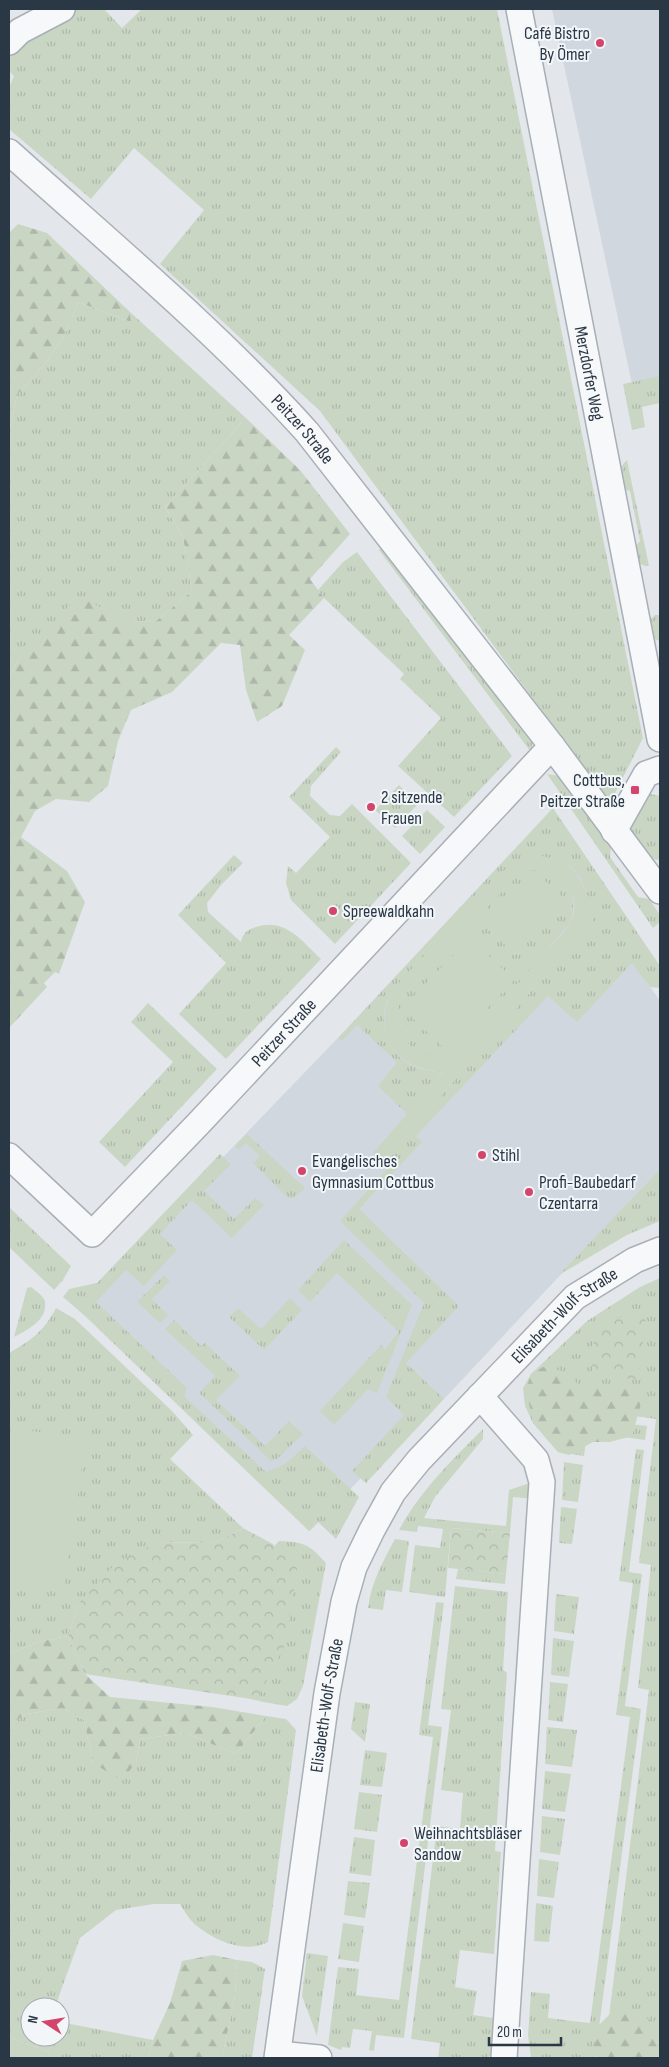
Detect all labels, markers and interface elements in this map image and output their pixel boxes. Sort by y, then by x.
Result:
place label: Café Bistro By Ömer [524,23,590,65]
marker: Café Bistro By Ömer [594,37,606,49]
street label: Merzdorfer Weg [570,324,609,422]
street label: Peitzer Straße [267,390,338,468]
place label: Cottbus, Peitzer Straße [540,770,625,812]
marker: Cottbus, Peitzer Straße [629,784,641,796]
place label: 2 sitzende Frauen [381,787,443,829]
marker: 2 sitzende Frauen [365,801,377,813]
place label: Spreewaldkahn [343,901,434,922]
marker: Spreewaldkahn [327,905,339,917]
street label: Peitzer Straße [247,994,320,1071]
place label: Stihl [492,1145,520,1166]
marker: Stihl [476,1149,488,1161]
place label: Evangelisches Gymnasium Cottbus [312,1151,434,1193]
marker: Evangelisches Gymnasium Cottbus [296,1165,308,1177]
place label: Profi-Baubedarf Czentarra [539,1172,636,1214]
marker: Profi-Baubedarf Czentarra [523,1186,535,1198]
street label: Elisabeth-Wolf-Straße [507,1263,621,1368]
street label: Elisabeth-Wolf-Straße [306,1637,347,1774]
place label: Weihnachtsbläser Sandow [414,1823,522,1865]
marker: Weihnachtsbläser Sandow [398,1837,410,1849]
north arrow [20,1997,70,2047]
text: N [24,2014,42,2025]
scale bar [489,2014,562,2046]
text: 20 m [497,2023,522,2042]

